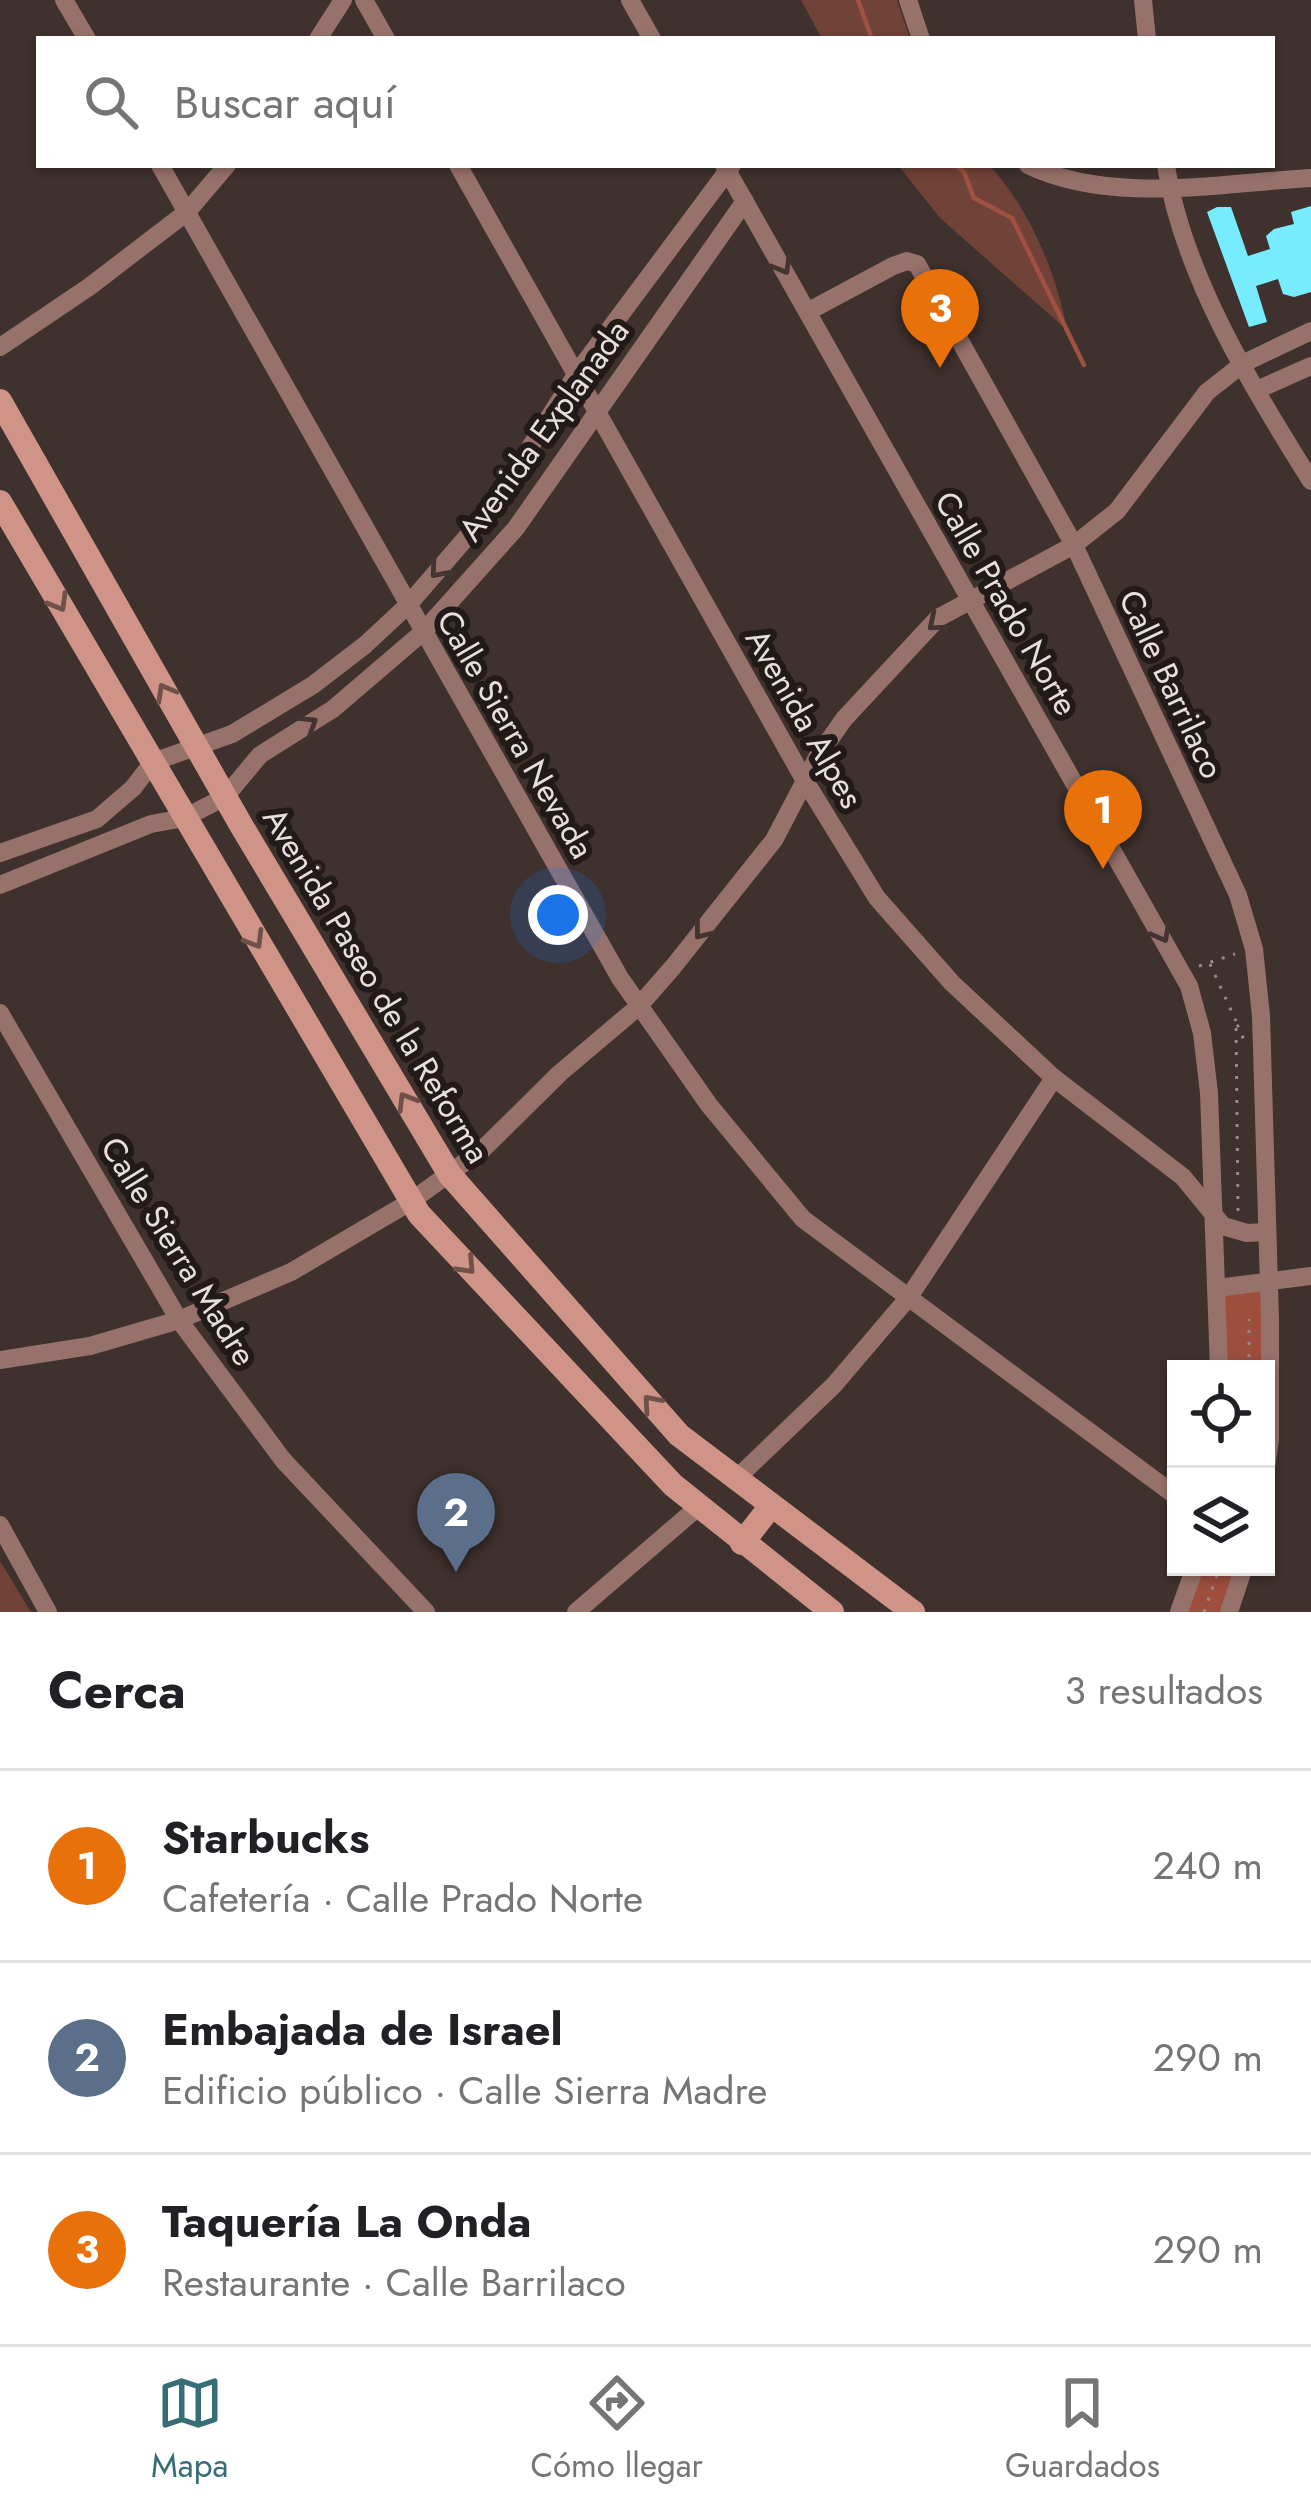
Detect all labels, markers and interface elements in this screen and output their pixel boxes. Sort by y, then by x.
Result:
search box [36,36,1275,168]
icon: search [78,69,144,135]
text: Buscar aquí [174,70,396,135]
one-way arrow [768,254,791,275]
pin: 3 [901,269,979,368]
street label: Avenida Explanada [447,310,640,551]
street label: Calle Prado Norte [923,482,1090,724]
one-way arrow [431,556,452,578]
street label: Calle Barrilaco [1107,582,1236,786]
one-way arrow [44,590,67,612]
street label: Calle Sierra Nevada [425,601,606,867]
one-way arrow [928,608,950,630]
street label: Avenida Alpes [734,620,875,817]
one-way arrow [156,684,179,705]
one-way arrow [296,716,318,738]
pin: 1 [1064,770,1142,869]
street label: Avenida Paseo de la Reforma [251,798,502,1172]
your location [528,885,588,945]
one-way arrow [695,917,716,939]
one-way arrow [1148,922,1171,943]
one-way arrow [241,927,263,949]
one-way arrow [398,1092,420,1114]
street label: Calle Sierra Madre [89,1128,268,1375]
one-way arrow [453,1252,474,1273]
map controls [1167,1360,1275,1576]
button: locate [1167,1360,1275,1468]
one-way arrow [644,1395,665,1416]
button: layers [1167,1468,1275,1576]
pin: 2 [417,1473,495,1572]
text: Cerca [48,1653,186,1727]
text: 3 resultados [1065,1662,1263,1719]
text: Starbucks [162,1805,370,1870]
text: 1 [77,1837,97,1894]
text: 240 m [1153,1837,1263,1894]
text: Cafetería · Calle Prado Norte [162,1870,643,1927]
text: Embajada de Israel [162,1997,563,2062]
text: 2 [74,2029,100,2086]
text: 290 m [1153,2029,1263,2086]
text: Edificio público · Calle Sierra Madre [162,2062,767,2119]
text: Taquería La Onda [162,2189,531,2254]
text: 3 [75,2221,99,2278]
text: 290 m [1153,2221,1263,2278]
text: Restaurante · Calle Barrilaco [162,2254,626,2311]
tab: Mapa [151,2370,228,2489]
tab: Cómo llegar [530,2370,703,2489]
tab: Guardados [1005,2370,1160,2489]

